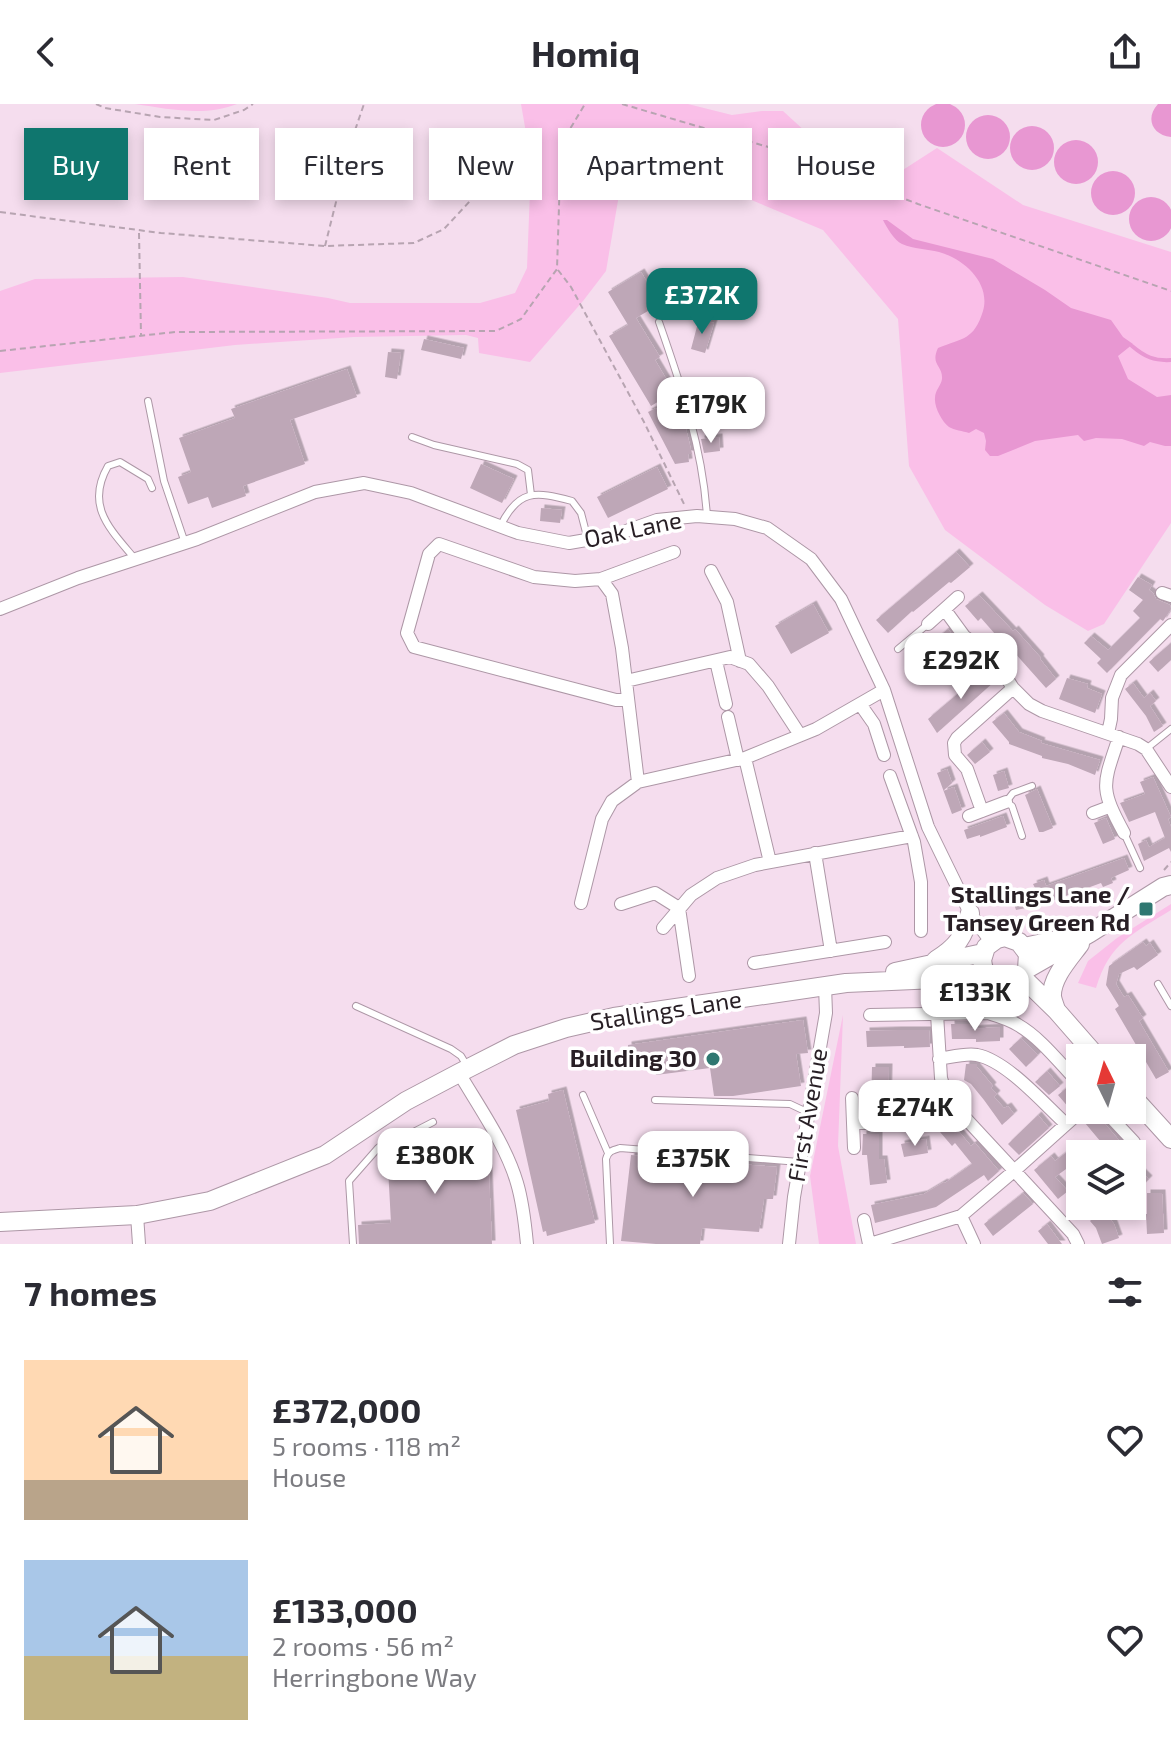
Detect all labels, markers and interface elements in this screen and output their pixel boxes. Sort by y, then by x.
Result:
icon: back [24,30,68,74]
icon: share [1103,30,1147,74]
text: Homiq [531,31,640,74]
chip: Buy [24,128,128,200]
chip: Rent [144,128,259,200]
chip: Filters [275,128,413,200]
chip: New [429,128,542,200]
chip: Apartment [558,128,752,200]
chip: House [768,128,904,200]
pin: £372K [646,268,758,336]
text: £372K [664,278,740,309]
pin: £179K [655,377,767,445]
text: £179K [675,387,747,418]
street label: Oak Lane [581,504,684,553]
pin: £292K [905,633,1017,701]
text: £292K [922,643,1000,674]
place label: Stallings Lane / Tansey Green Rd [943,879,1130,936]
marker: Stallings Lane / Tansey Green Rd [1137,900,1155,918]
pin: £133K [919,965,1031,1033]
text: £133K [939,975,1011,1006]
street label: Stallings Lane [588,983,744,1036]
place label: Building 30 [570,1043,697,1072]
north arrow [1066,1044,1146,1124]
map controls [1066,1044,1146,1220]
street label: First Avenue [781,1046,833,1184]
marker: Building 30 [704,1050,722,1068]
pin: £274K [859,1080,971,1148]
text: £274K [876,1090,954,1121]
pin: £380K [379,1128,491,1196]
pin: £375K [637,1131,749,1199]
text: £380K [395,1138,475,1169]
button: layers [1066,1140,1146,1220]
text: £375K [656,1141,730,1172]
icon: filters [1103,1270,1147,1314]
text: 7 homes [24,1272,157,1313]
text: £372,000 [272,1389,422,1430]
icon: home [88,1392,184,1488]
icon: heart [1103,1418,1147,1462]
text: 5 rooms · 118 m² [272,1430,461,1461]
text: House [272,1461,346,1492]
text: £133,000 [272,1589,418,1630]
icon: home [88,1592,184,1688]
icon: heart [1103,1618,1147,1662]
text: 2 rooms · 56 m² [272,1630,454,1661]
text: Herringbone Way [272,1661,477,1692]

